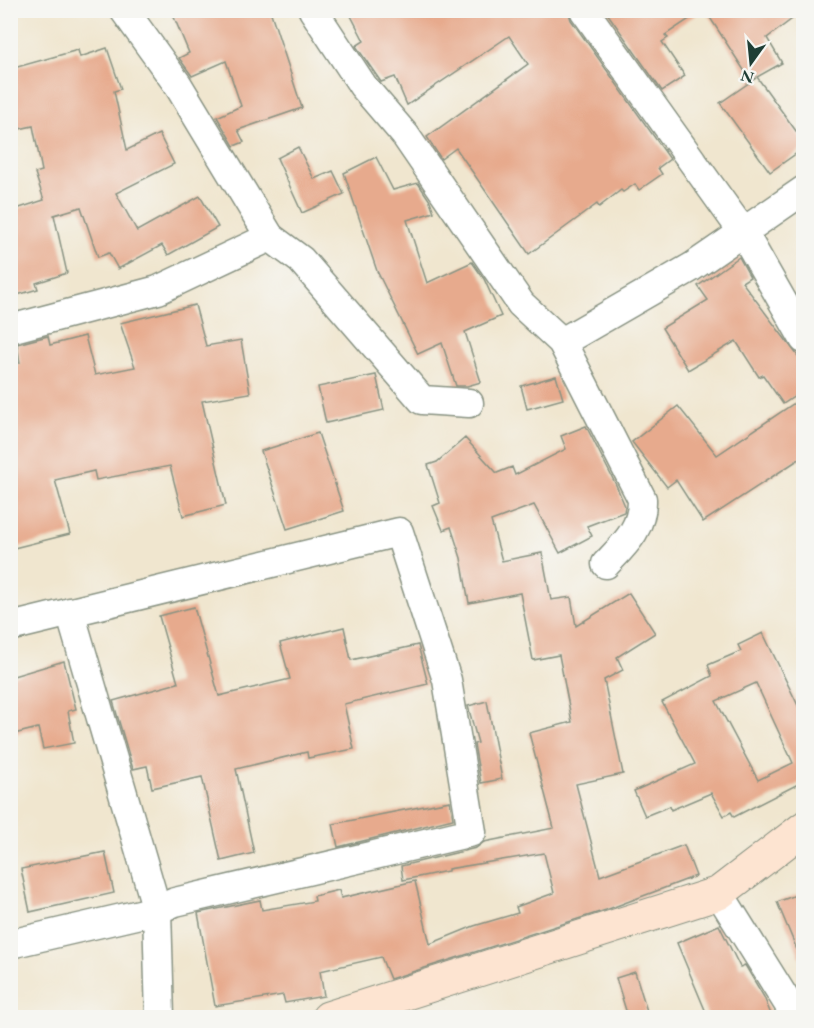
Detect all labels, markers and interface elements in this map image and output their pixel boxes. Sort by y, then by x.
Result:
north arrow [721,33,781,93]
text: N [738,65,756,89]

